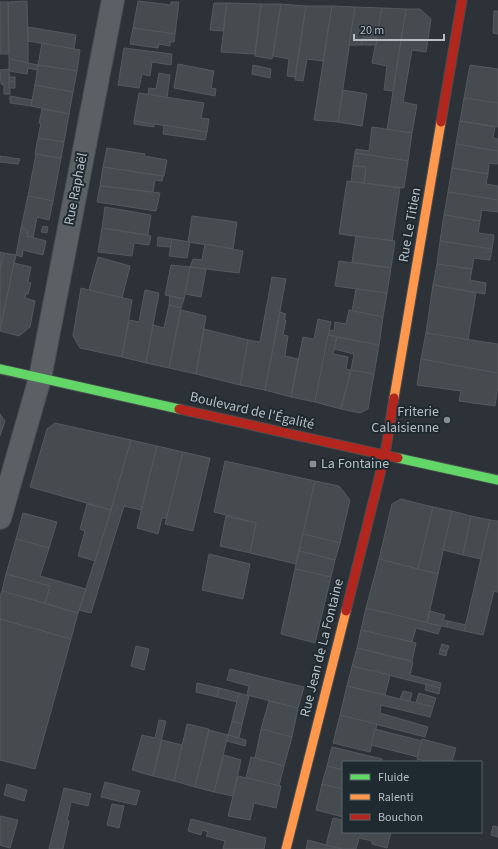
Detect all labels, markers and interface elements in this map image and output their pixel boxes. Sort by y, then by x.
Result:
scale bar [354,16,444,42]
text: 20 m [360,22,384,39]
street label: Rue Raphaël [59,151,93,227]
street label: Rue Le Titien [394,186,426,264]
street label: Boulevard de l'Égalité [188,387,316,435]
place label: Friterie Calaisienne [371,402,439,438]
marker: Friterie Calaisienne [442,415,452,425]
place label: La Fontaine [321,454,389,474]
marker: La Fontaine [308,459,318,469]
street label: Rue Jean de La Fontaine [295,577,349,719]
legend [342,761,482,833]
text: Fluide [378,769,409,786]
text: Ralenti [378,789,413,806]
text: Bouchon [378,809,423,826]

